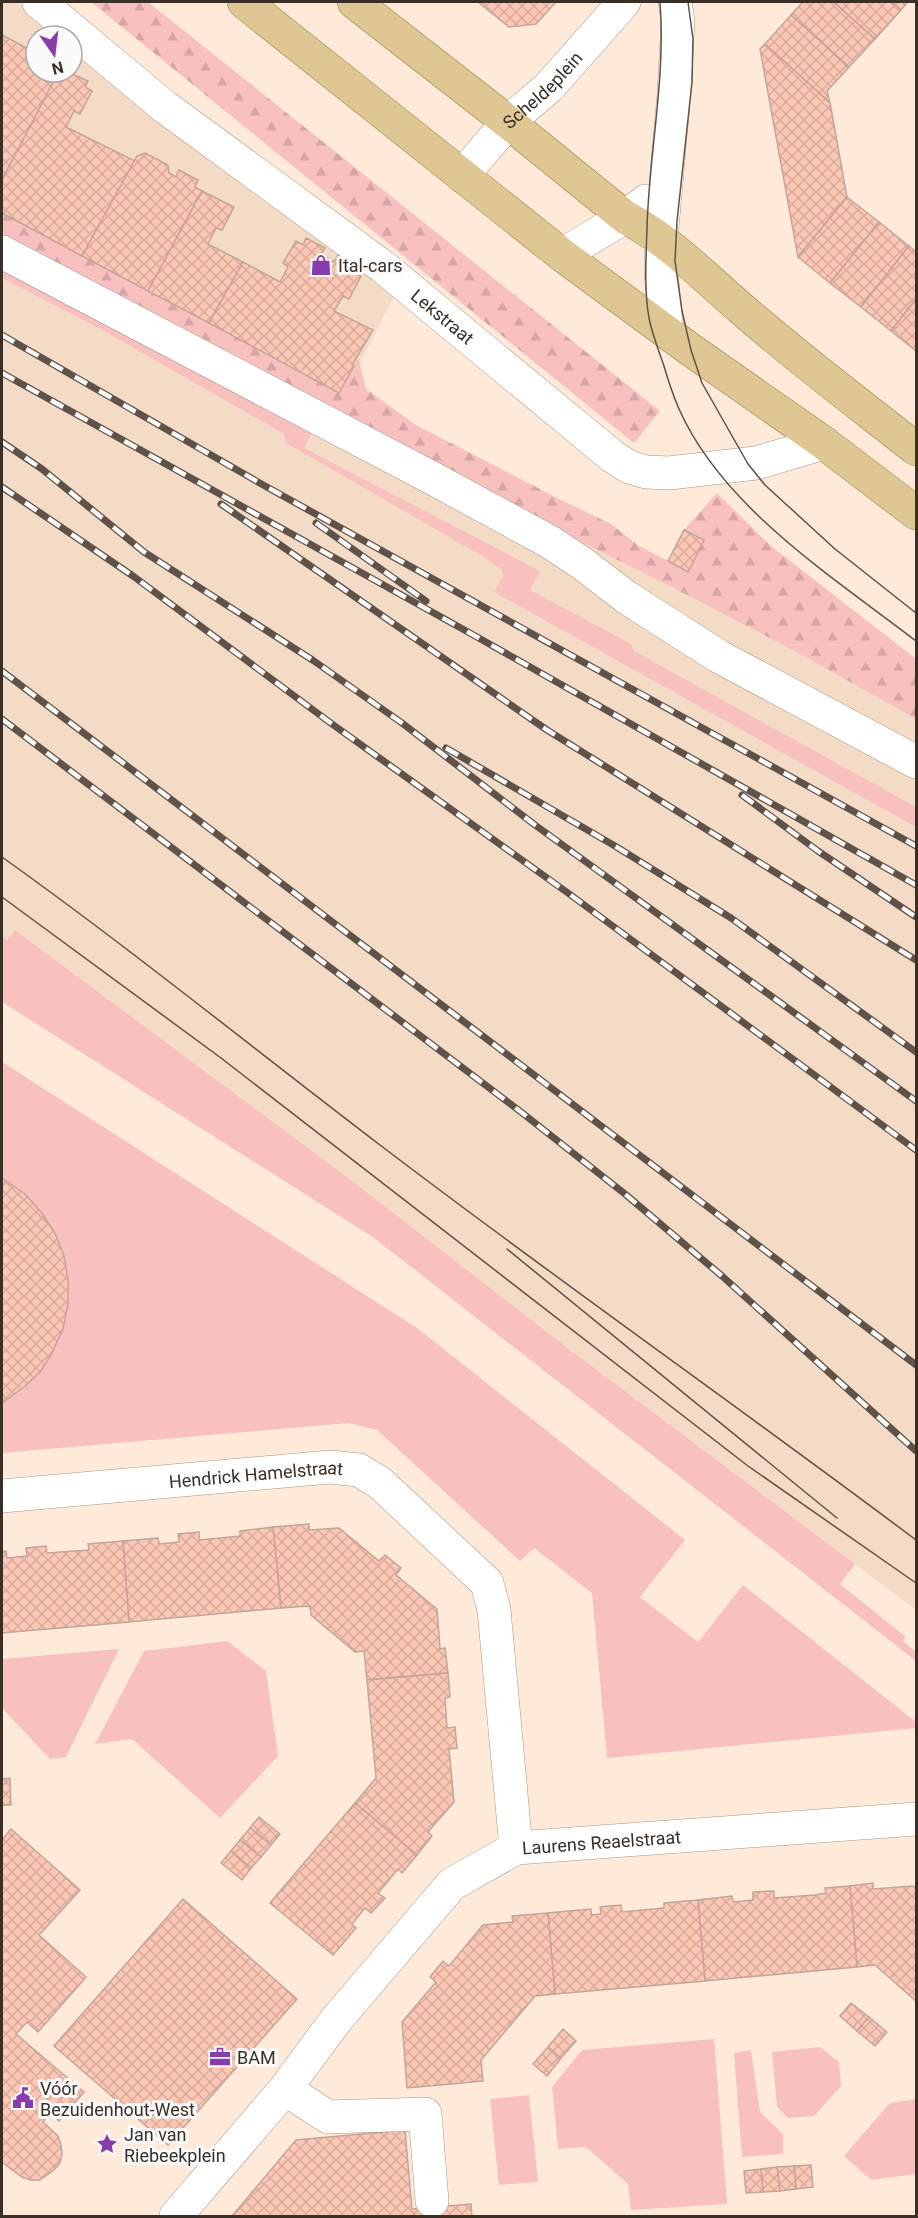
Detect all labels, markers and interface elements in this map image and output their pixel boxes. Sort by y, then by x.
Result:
north arrow [24,24,84,84]
street label: Scheldeplein [498,47,586,133]
text: N [50,57,65,79]
shop icon: Ital-cars [309,253,333,277]
place label: Ital-cars [338,255,403,276]
street label: Lekstraat [407,284,478,348]
street label: Hendrick Hamelstraat [168,1456,344,1492]
street label: Laurens Reaelstraat [521,1826,682,1858]
office icon: BAM [208,2045,232,2069]
place label: BAM [237,2047,276,2068]
place label: Vóór Bezuidenhout-West [40,2078,195,2120]
public building icon: Vóór Bezuidenhout-West [11,2086,35,2110]
place label: Jan van Riebeekplein [124,2124,226,2166]
place icon: Jan van Riebeekplein [95,2132,119,2156]

